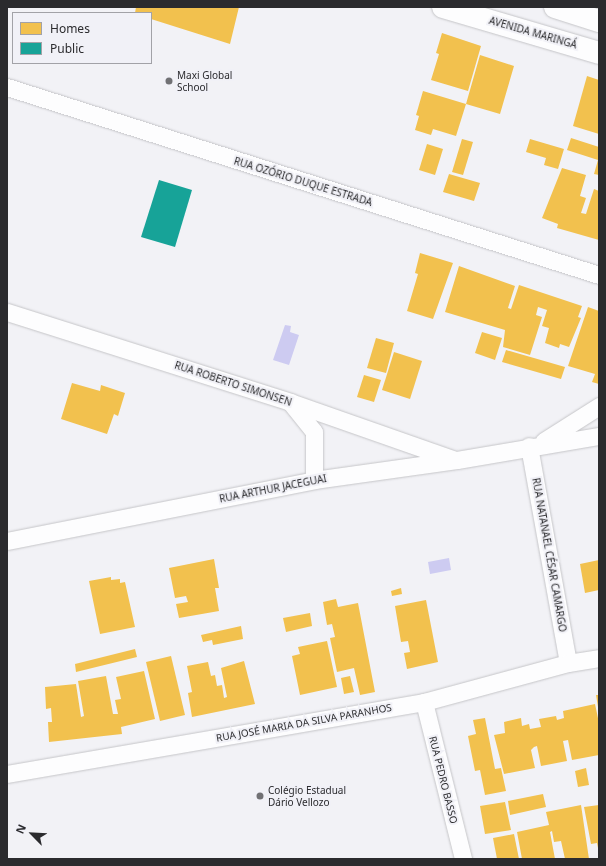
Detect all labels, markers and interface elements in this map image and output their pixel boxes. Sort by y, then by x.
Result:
legend [12,12,152,64]
street label: AVENIDA MARINGÁ [488,15,578,51]
text: Homes [50,20,90,37]
text: Public [50,40,84,57]
place label: Maxi Global School [177,69,232,92]
marker: Maxi Global School [164,76,174,86]
street label: RUA OZÓRIO DUQUE ESTRADA [232,155,374,209]
street label: RUA ROBERTO SIMONSEN [173,359,293,409]
street label: RUA ARTHUR JACEGUAI [218,473,328,505]
street label: RUA NATANAEL CÉSAR CAMARGO [530,477,568,633]
street label: RUA JOSÉ MARIA DA SILVA PARANHOS [215,702,393,744]
street label: RUA PEDRO BASSO [426,735,460,825]
place label: Colégio Estadual Dário Vellozo [268,784,346,808]
marker: Colégio Estadual Dário Vellozo [255,791,265,801]
north arrow [12,814,52,854]
text: N [12,822,29,836]

